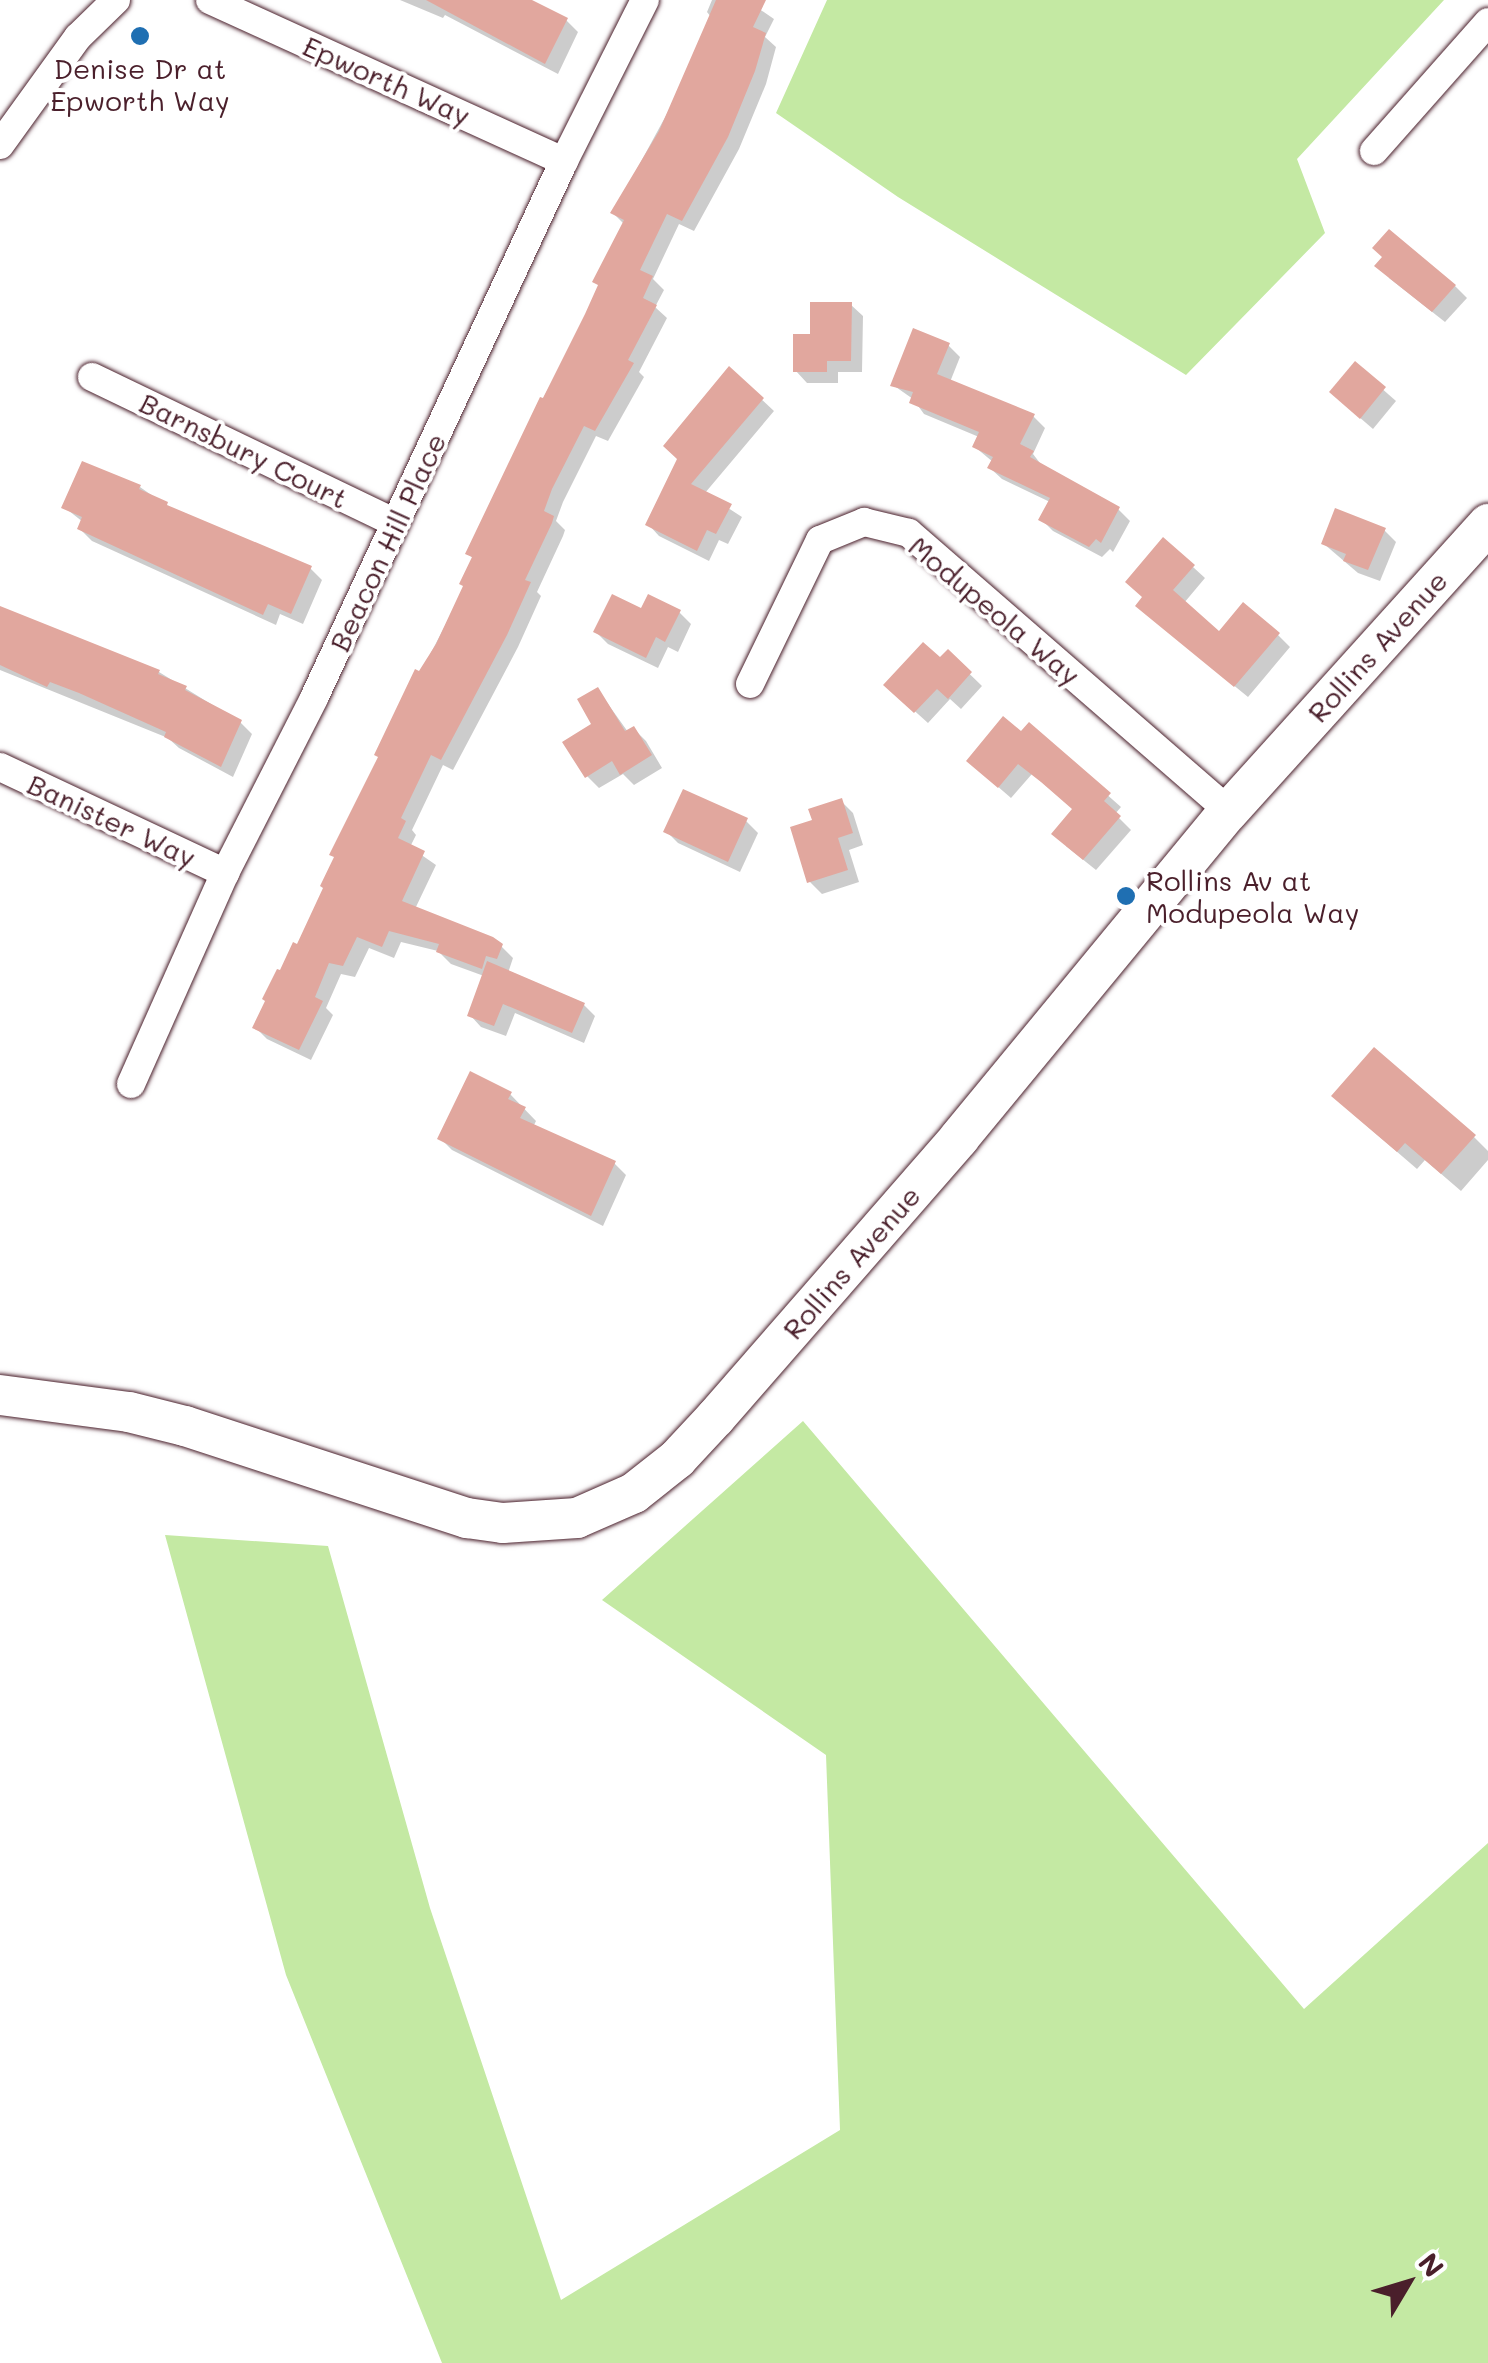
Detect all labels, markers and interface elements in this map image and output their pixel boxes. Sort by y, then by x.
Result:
marker: Denise Dr at Epworth Way [129,25,151,47]
street label: Epworth Way [298,28,476,132]
place label: Denise Dr at Epworth Way [50,51,230,117]
street label: Barnsbury Court [135,385,353,515]
street label: Beacon Hill Place [322,428,452,656]
street label: Modupeola Way [903,529,1087,691]
street label: Rollins Avenue [1300,563,1454,729]
street label: Banister Way [23,766,201,874]
place label: Rollins Av at Modupeola Way [1146,863,1359,929]
marker: Rollins Av at Modupeola Way [1115,885,1137,907]
street label: Rollins Avenue [775,1178,927,1346]
north arrow [1358,2233,1458,2333]
text: N [1411,2245,1452,2284]

